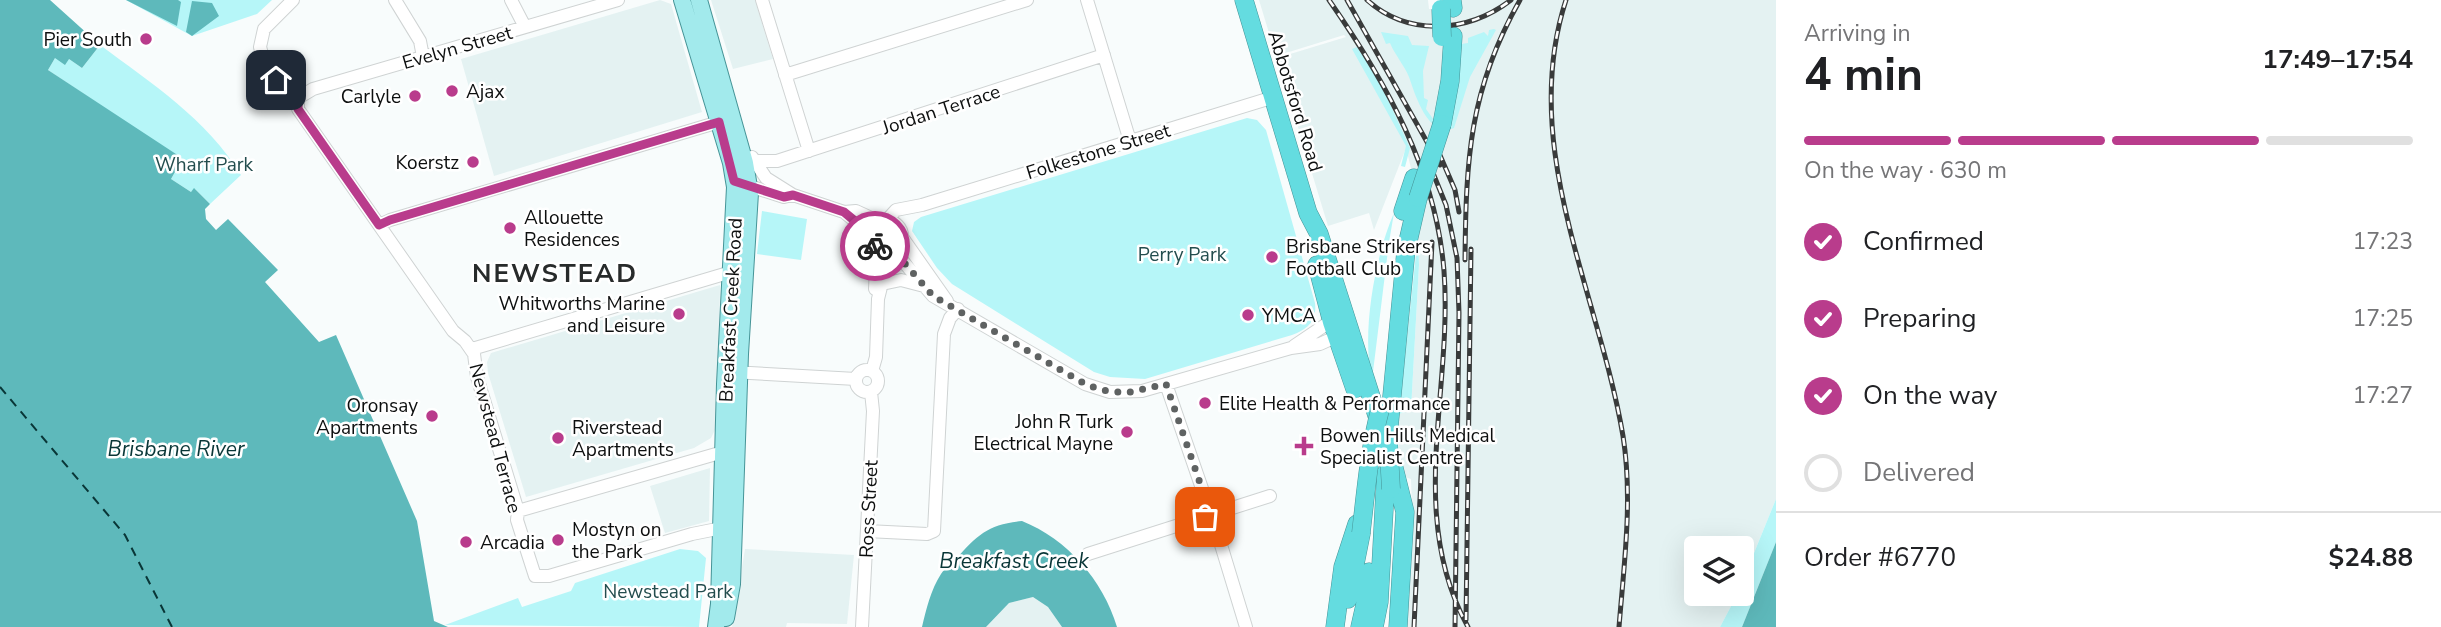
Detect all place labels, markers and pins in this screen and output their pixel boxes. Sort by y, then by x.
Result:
place label: Pier South [43,27,132,53]
marker: Pier South [138,31,154,47]
pin [246,50,306,110]
place label: Ajax [466,79,504,105]
marker: Ajax [444,83,460,99]
place label: Carlyle [341,84,401,110]
marker: Carlyle [407,88,423,104]
place label: Koerstz [395,150,459,176]
marker: Koerstz [465,154,481,170]
place label: Allouette Residences [524,205,620,253]
marker: Allouette Residences [502,220,518,236]
place label: Brisbane Strikers Football Club [1286,234,1431,282]
marker: Brisbane Strikers Football Club [1264,249,1280,265]
place label: Whitworths Marine and Leisure [499,291,665,339]
place label: YMCA [1261,303,1316,329]
marker: Whitworths Marine and Leisure [671,306,687,322]
marker: YMCA [1240,307,1256,323]
place label: Elite Health & Performance [1219,391,1450,417]
place label: Oronsay Apartments [316,393,418,441]
marker: Elite Health & Performance [1197,395,1213,411]
marker: Oronsay Apartments [424,408,440,424]
place label: John R Turk Electrical Mayne [973,409,1113,457]
place label: Riverstead Apartments [572,415,674,463]
place label: Bowen Hills Medical Specialist Centre [1320,423,1496,471]
marker: John R Turk Electrical Mayne [1119,424,1135,440]
marker: Riverstead Apartments [550,430,566,446]
marker: Bowen Hills Medical Specialist Centre [1294,436,1314,456]
pin [1175,487,1235,547]
place label: Mostyn on the Park [572,517,661,565]
place label: Arcadia [480,530,545,556]
marker: Mostyn on the Park [550,532,566,548]
marker: Arcadia [458,534,474,550]

